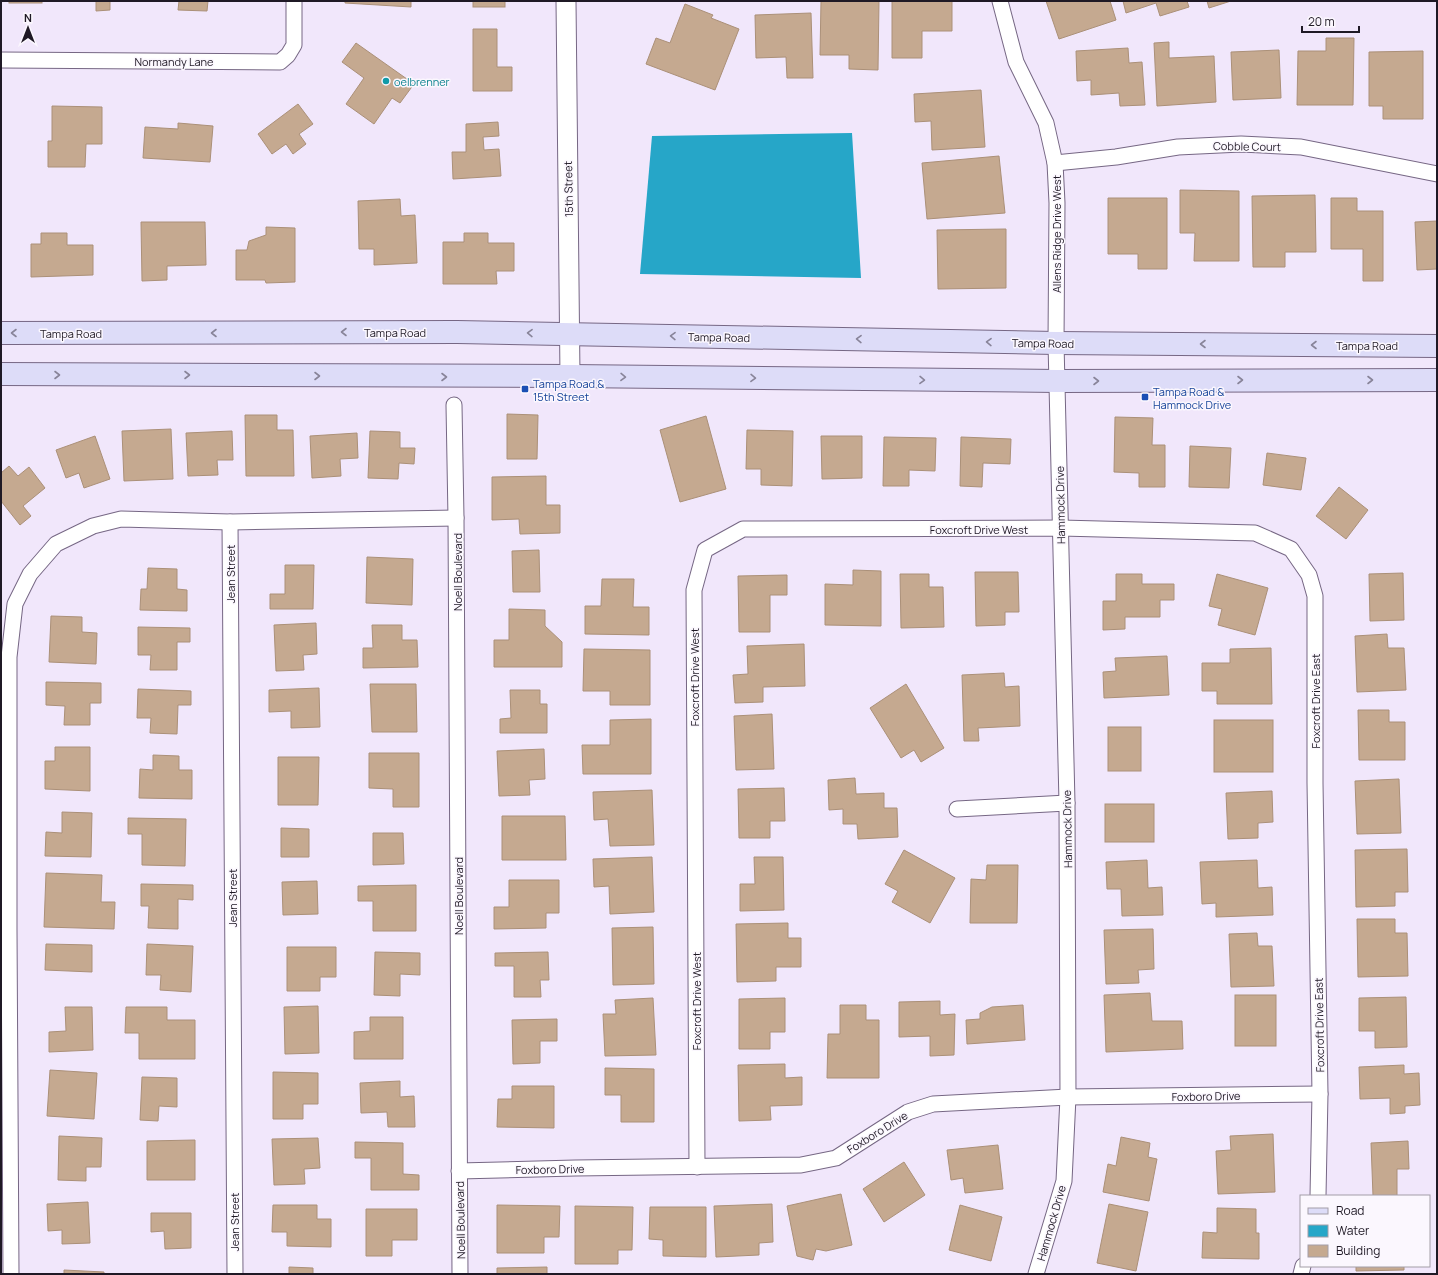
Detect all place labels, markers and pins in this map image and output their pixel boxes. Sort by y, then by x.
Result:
place label: oelbrenner [394,74,450,89]
marker: oelbrenner [381,76,391,86]
place label: Tampa Road & 15th Street [533,376,605,404]
marker: Tampa Road & 15th Street [520,384,530,394]
place label: Tampa Road & Hammock Drive [1153,384,1232,412]
marker: Tampa Road & Hammock Drive [1140,392,1150,402]

